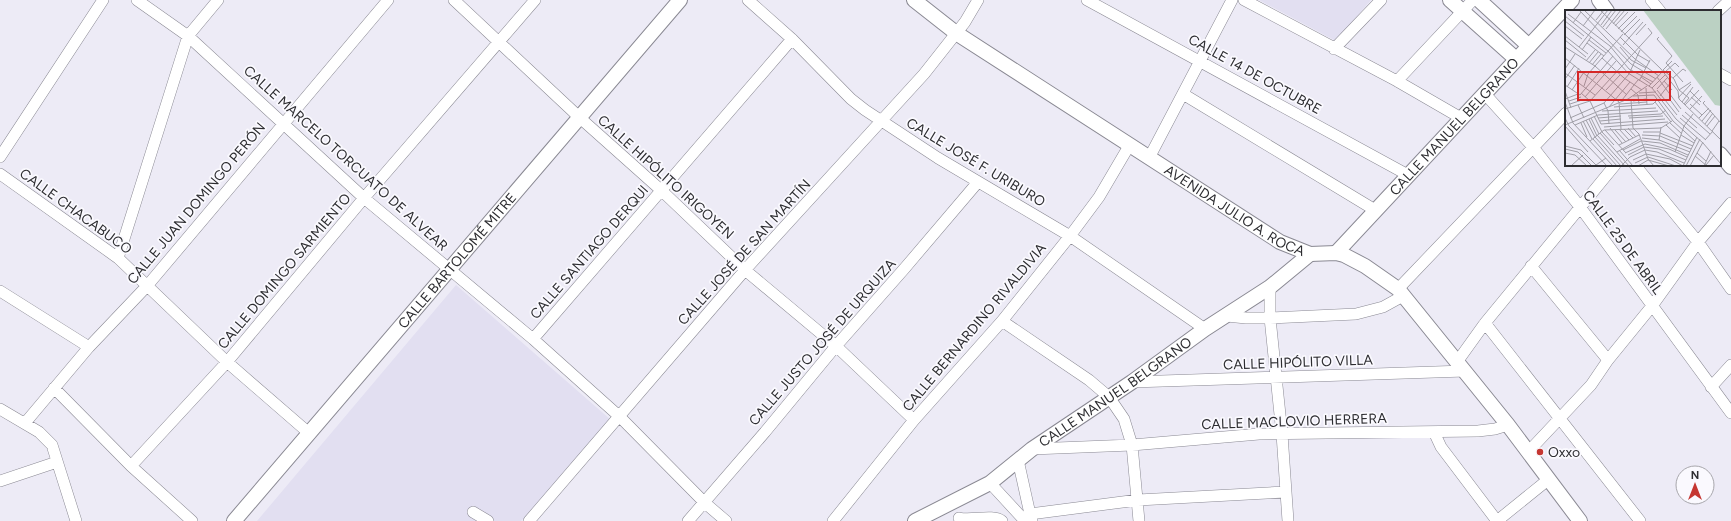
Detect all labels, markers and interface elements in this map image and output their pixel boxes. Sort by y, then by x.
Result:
inset map [1565,10,1721,166]
street label: CALLE 14 DE OCTUBRE [1185,31,1324,118]
street label: CALLE MANUEL BELGRANO [1386,54,1523,199]
street label: CALLE MARCELO TORCUATO DE ALVEAR [240,62,451,255]
street label: CALLE HIPÓLITO IRIGOYEN [594,112,737,243]
street label: CALLE JOSÉ F. URIBURO [903,114,1048,211]
street label: CALLE JUAN DOMINGO PERÓN [124,119,269,288]
street label: AVENIDA JULIO A. ROCA [1161,162,1308,260]
street label: CALLE CHACABUCO [16,165,135,258]
street label: CALLE JOSÉ DE SAN MARTÍN [674,176,814,329]
street label: CALLE SANTIAGO DERQUI [527,182,652,323]
street label: CALLE 25 DE ABRIL [1579,187,1666,298]
street label: CALLE BARTOLOMÉ MITRE [395,189,520,332]
street label: CALLE DOMINGO SARMIENTO [214,190,355,353]
street label: CALLE BERNARDINO RIVALDIVIA [899,240,1050,415]
street label: CALLE JUSTO JOSÉ DE URQUIZA [745,255,900,429]
street label: CALLE MANUEL BELGRANO [1036,333,1195,451]
street label: CALLE HIPÓLITO VILLA [1223,351,1374,374]
street label: CALLE MACLOVIO HERRERA [1201,410,1388,433]
place label: Oxxo [1548,444,1580,461]
marker: Oxxo [1535,447,1545,457]
north arrow [1675,465,1715,505]
text: N [1691,469,1699,482]

